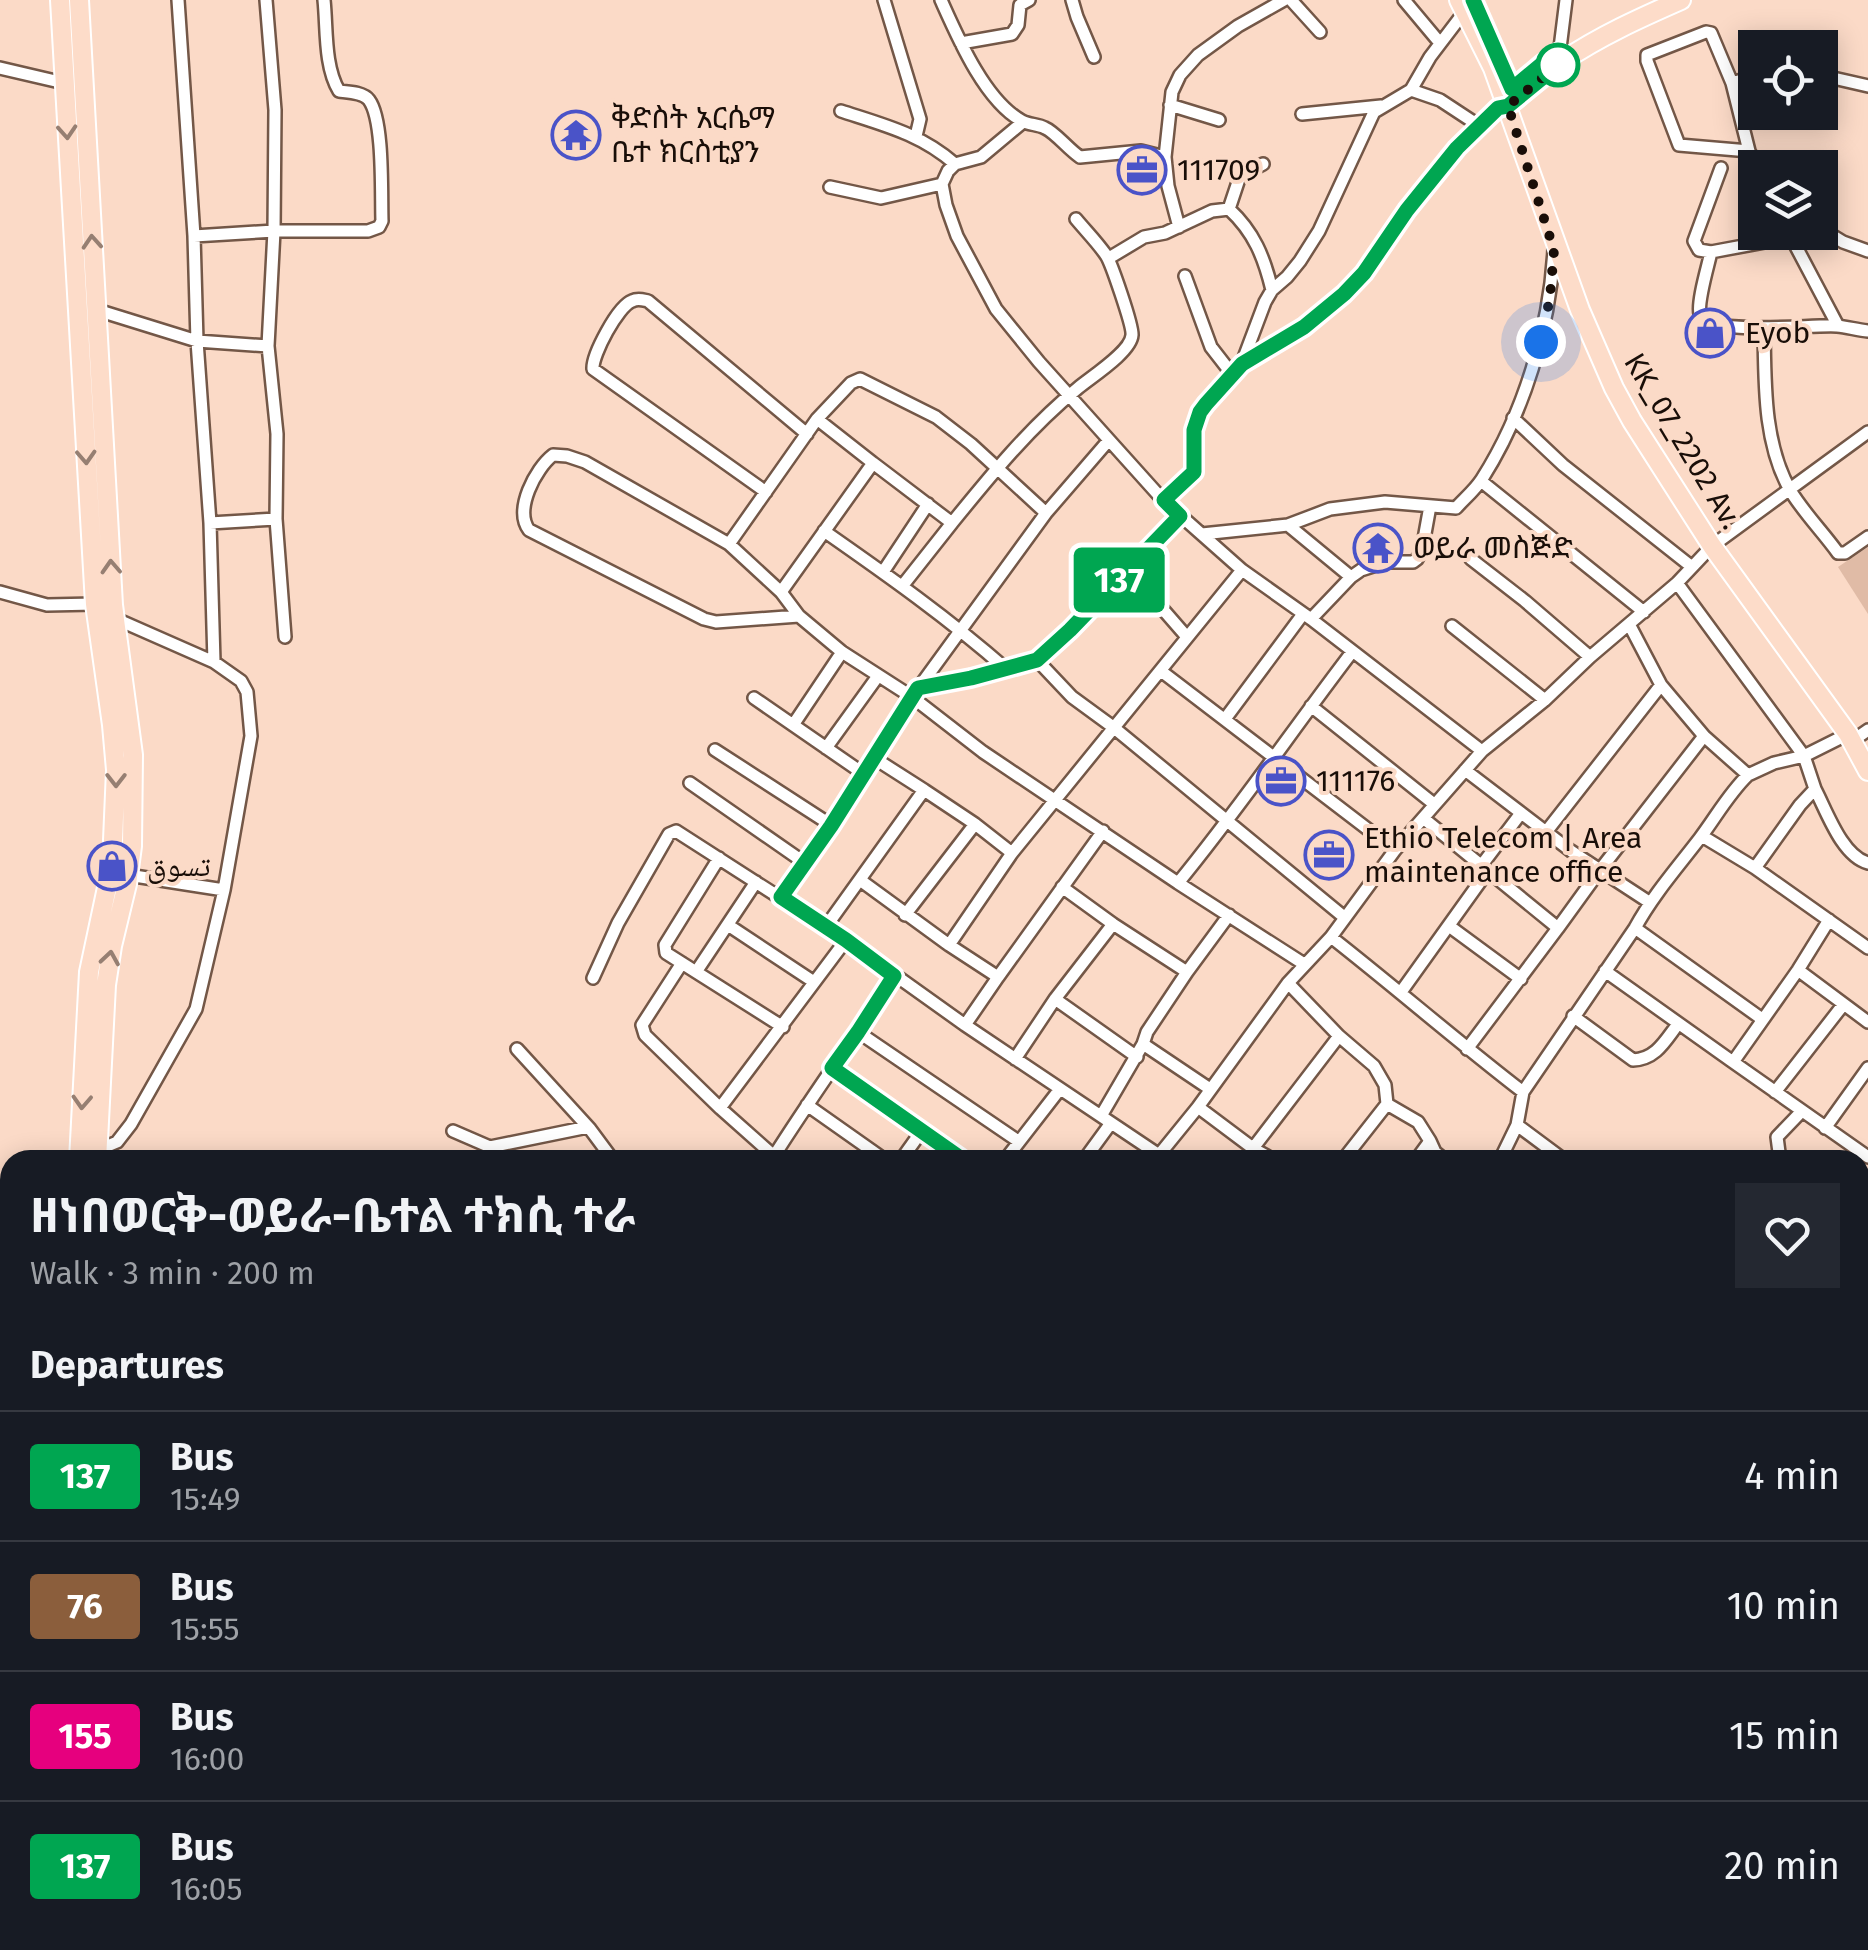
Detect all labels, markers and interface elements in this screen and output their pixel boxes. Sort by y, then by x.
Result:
map controls [1738,30,1838,250]
button: locate [1738,30,1838,130]
unlabelled marker [1537,44,1579,86]
place label: ቅድስት አርሴማ ቤተ ክርስቲያን [611,100,775,170]
temple icon: ቅድስት አርሴማ ቤተ ክርስቲያን [550,109,602,161]
one-way arrow [56,125,77,141]
office icon: 111709 [1116,144,1168,196]
button: layers [1738,150,1838,250]
place label: 111709 [1177,152,1260,188]
one-way arrow [82,234,103,250]
shop icon: Eyob [1684,307,1736,359]
place label: Eyob [1745,315,1810,351]
your location [1516,317,1566,367]
street label: KK_07_2202 Av. [1616,346,1750,536]
one-way arrow [75,449,96,465]
temple icon: ወይራ መስጅድ [1352,522,1404,574]
place label: ወይራ መስጅድ [1413,530,1573,566]
line badge: 137 [1062,548,1176,612]
one-way arrow [101,558,122,574]
text: 137 [1094,559,1144,601]
office icon: 111176 [1255,755,1307,807]
place label: 111176 [1316,763,1395,799]
one-way arrow [105,773,127,788]
place label: Ethio Telecom | Area maintenance office [1364,820,1642,890]
office icon: Ethio Telecom | Area maintenance office [1303,829,1355,881]
shop icon: تسوق [86,840,138,892]
place label: تسوق [147,848,211,884]
one-way arrow [99,950,120,966]
one-way arrow [72,1095,93,1111]
button: heart [1735,1183,1840,1288]
text: ዘነበወርቅ-ወይራ-ቤተል ተክሲ ተራ [30,1187,636,1245]
text: Walk · 3 min · 200 m [30,1254,315,1292]
text: Departures [30,1342,224,1388]
text: Bus [170,1434,234,1480]
text: 4 min [1744,1453,1840,1499]
text: 137 [60,1455,110,1497]
text: 15:49 [170,1480,241,1518]
text: Bus [170,1564,234,1610]
text: 10 min [1727,1583,1840,1629]
text: 76 [67,1585,103,1627]
text: 15:55 [170,1610,240,1648]
text: Bus [170,1694,234,1740]
text: 15 min [1729,1713,1840,1759]
text: 155 [58,1715,112,1757]
text: 16:00 [170,1740,244,1778]
text: Bus [170,1824,234,1870]
text: 20 min [1724,1843,1840,1889]
text: 137 [60,1845,110,1887]
text: 16:05 [170,1870,242,1908]

